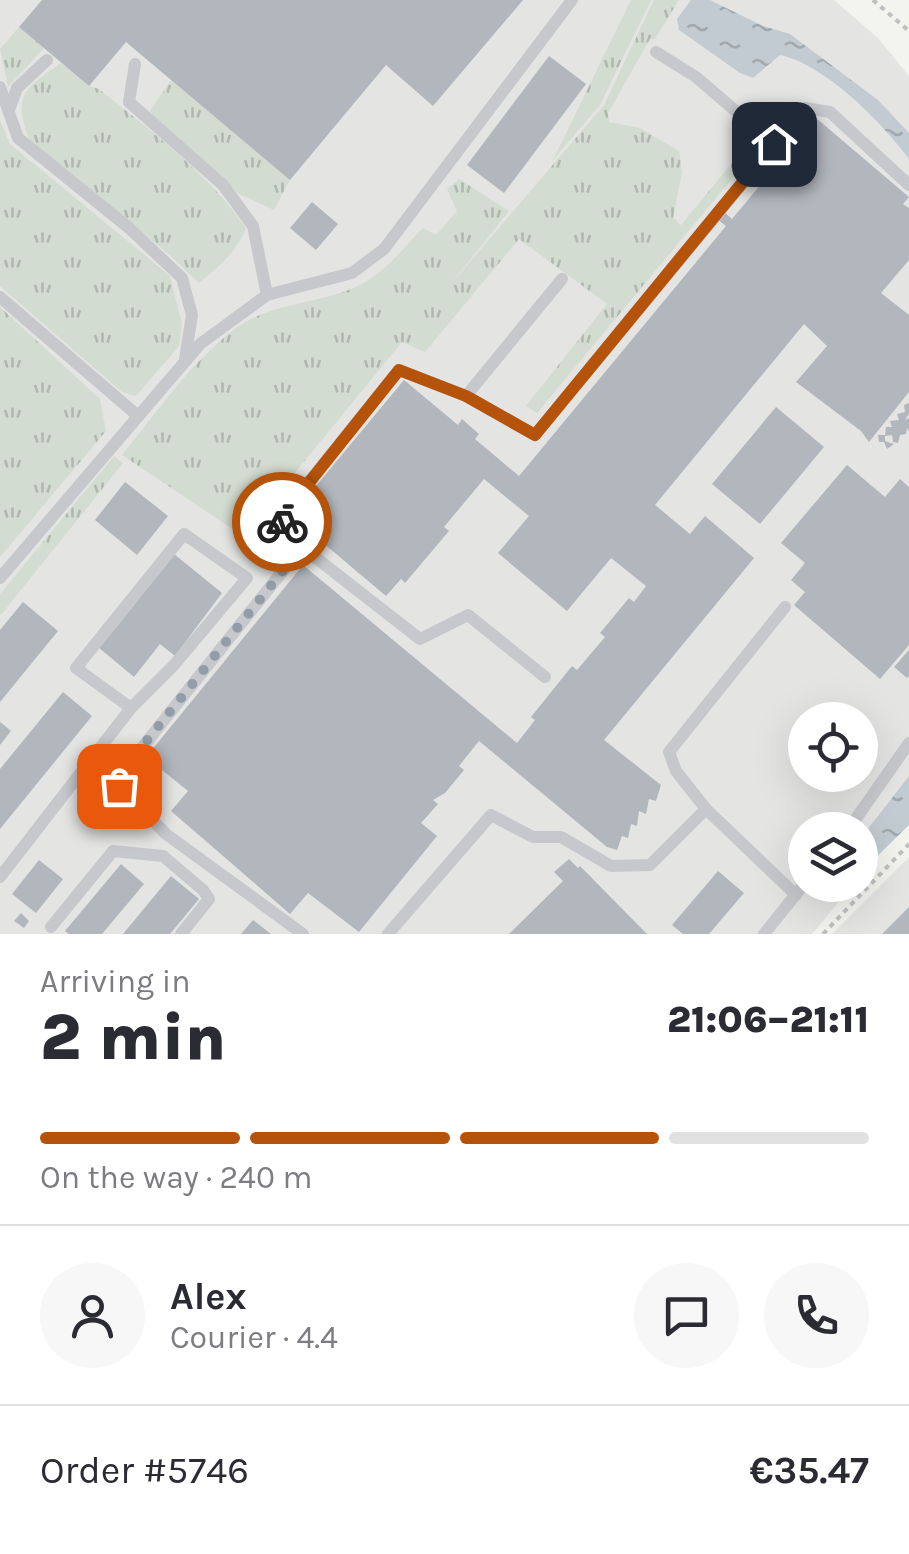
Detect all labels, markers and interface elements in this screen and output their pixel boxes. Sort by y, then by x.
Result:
pin [732,102,817,187]
icon: home [747,117,802,172]
courier [232,472,332,572]
icon: bike [255,495,310,550]
map controls [788,702,878,902]
button: locate [788,702,878,792]
pin [77,744,162,829]
icon: bag [92,759,147,814]
button: layers [788,812,878,902]
text: Arriving in [40,963,191,1000]
text: 21:06–21:11 [667,997,869,1042]
text: 2 min [40,999,226,1075]
text: On the way · 240 m [40,1159,313,1196]
button: person [40,1263,145,1368]
button: chat [634,1263,739,1368]
button: phone [764,1263,869,1368]
text: Alex [170,1274,247,1319]
text: Courier · 4.4 [170,1319,338,1356]
text: Order #5746 [40,1448,249,1493]
text: €35.47 [749,1448,869,1493]

